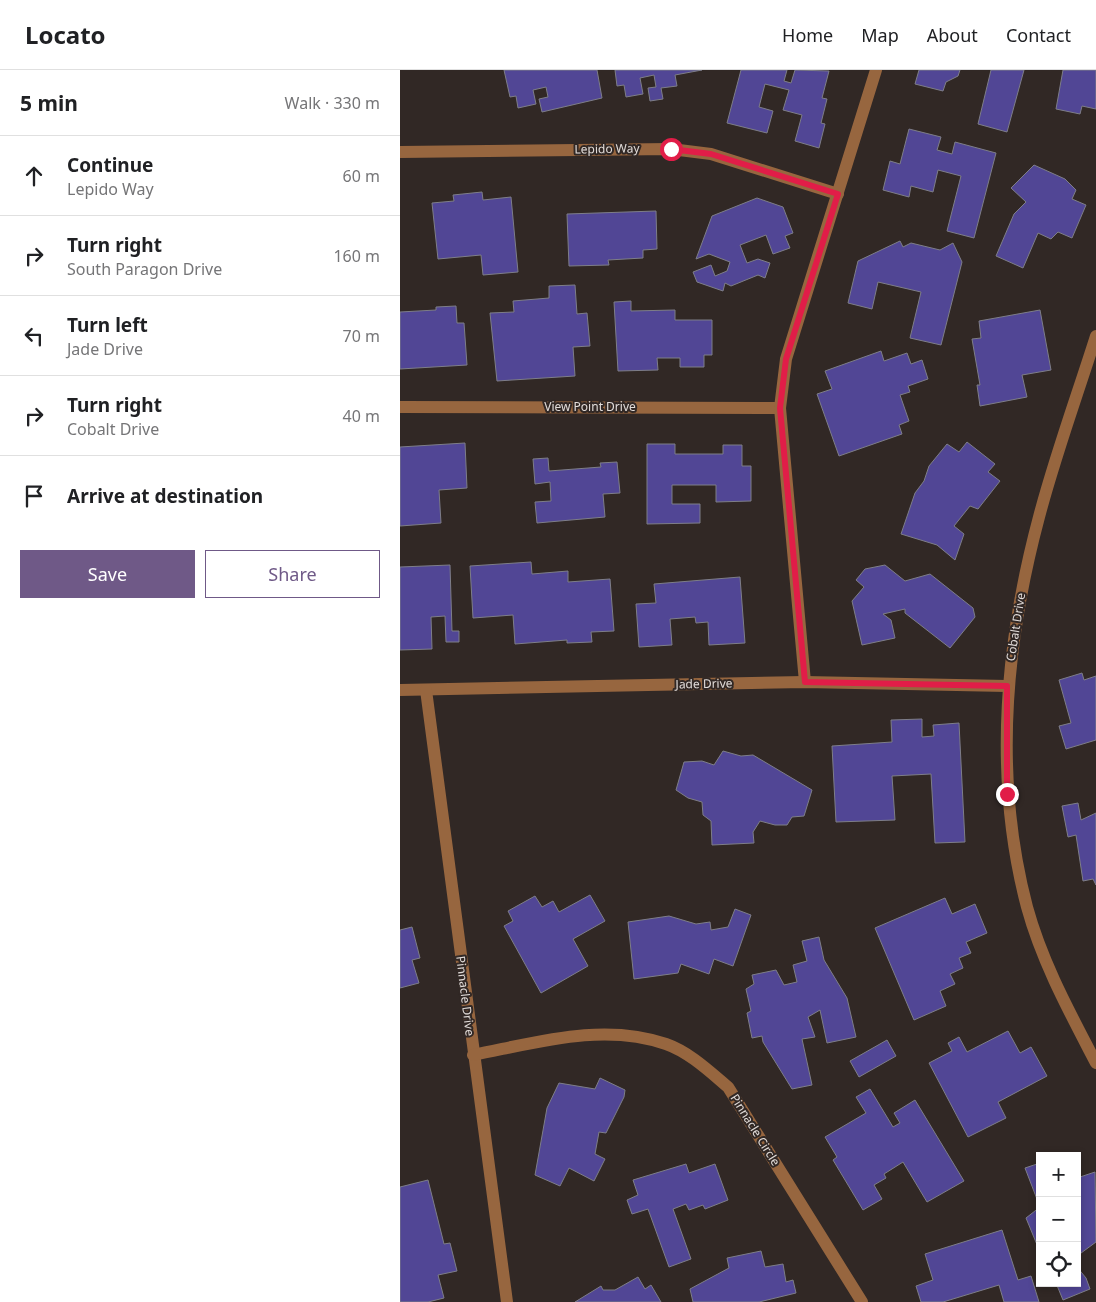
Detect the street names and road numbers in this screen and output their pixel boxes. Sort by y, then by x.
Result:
street label: Lepido Way [574,139,641,158]
street label: View Point Drive [544,398,636,415]
street label: Cobalt Drive [1002,591,1029,662]
street label: Jade Drive [674,675,733,693]
street label: Pinnacle Drive [452,955,479,1037]
street label: Pinnacle Circle [727,1091,784,1169]

